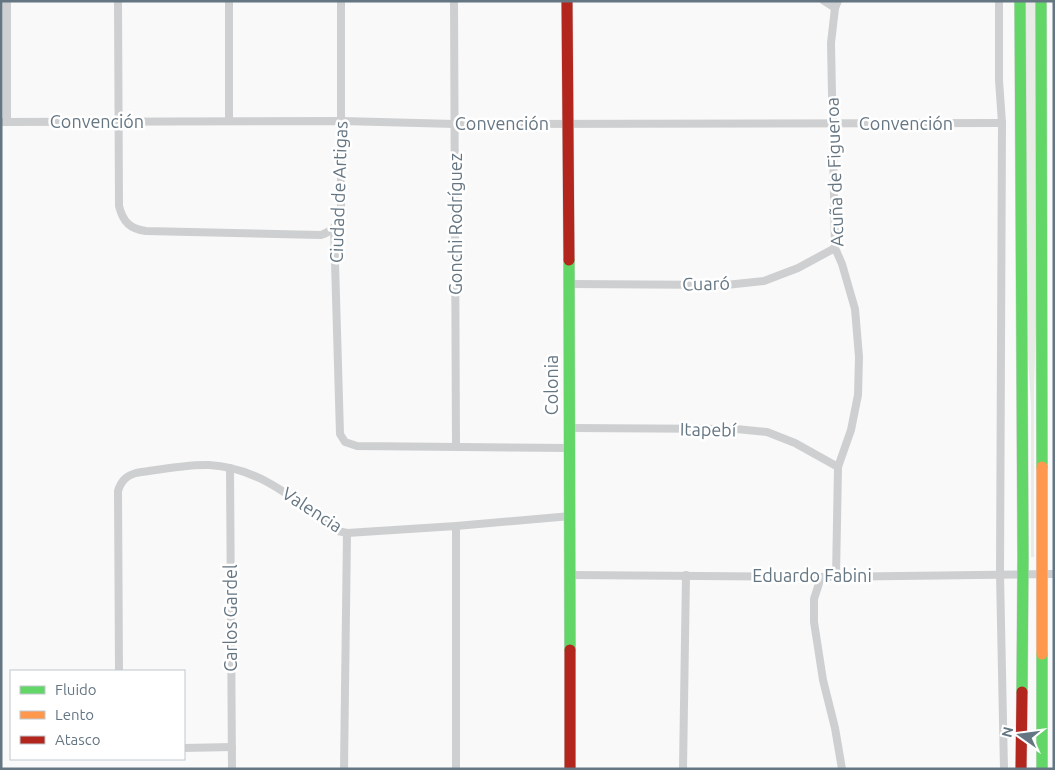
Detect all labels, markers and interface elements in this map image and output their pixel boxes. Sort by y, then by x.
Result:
street label: Acuña de Figueroa [821,97,847,247]
street label: Convención [50,111,144,131]
street label: Convención [455,113,549,133]
street label: Convención [859,113,953,133]
street label: Ciudad de Artigas [326,120,350,263]
street label: Gonchi Rodríguez [445,153,465,295]
street label: Cuaró [682,273,730,293]
street label: Colonia [541,355,561,415]
street label: Itapebí [680,419,737,440]
street label: Valencia [279,482,346,536]
street label: Carlos Gardel [220,564,240,672]
street label: Eduardo Fabini [752,565,872,585]
legend [10,670,185,760]
text: Fluido [55,681,97,698]
text: Lento [55,706,94,723]
north arrow [995,710,1045,760]
text: N [998,725,1016,739]
text: Atasco [55,731,101,748]

